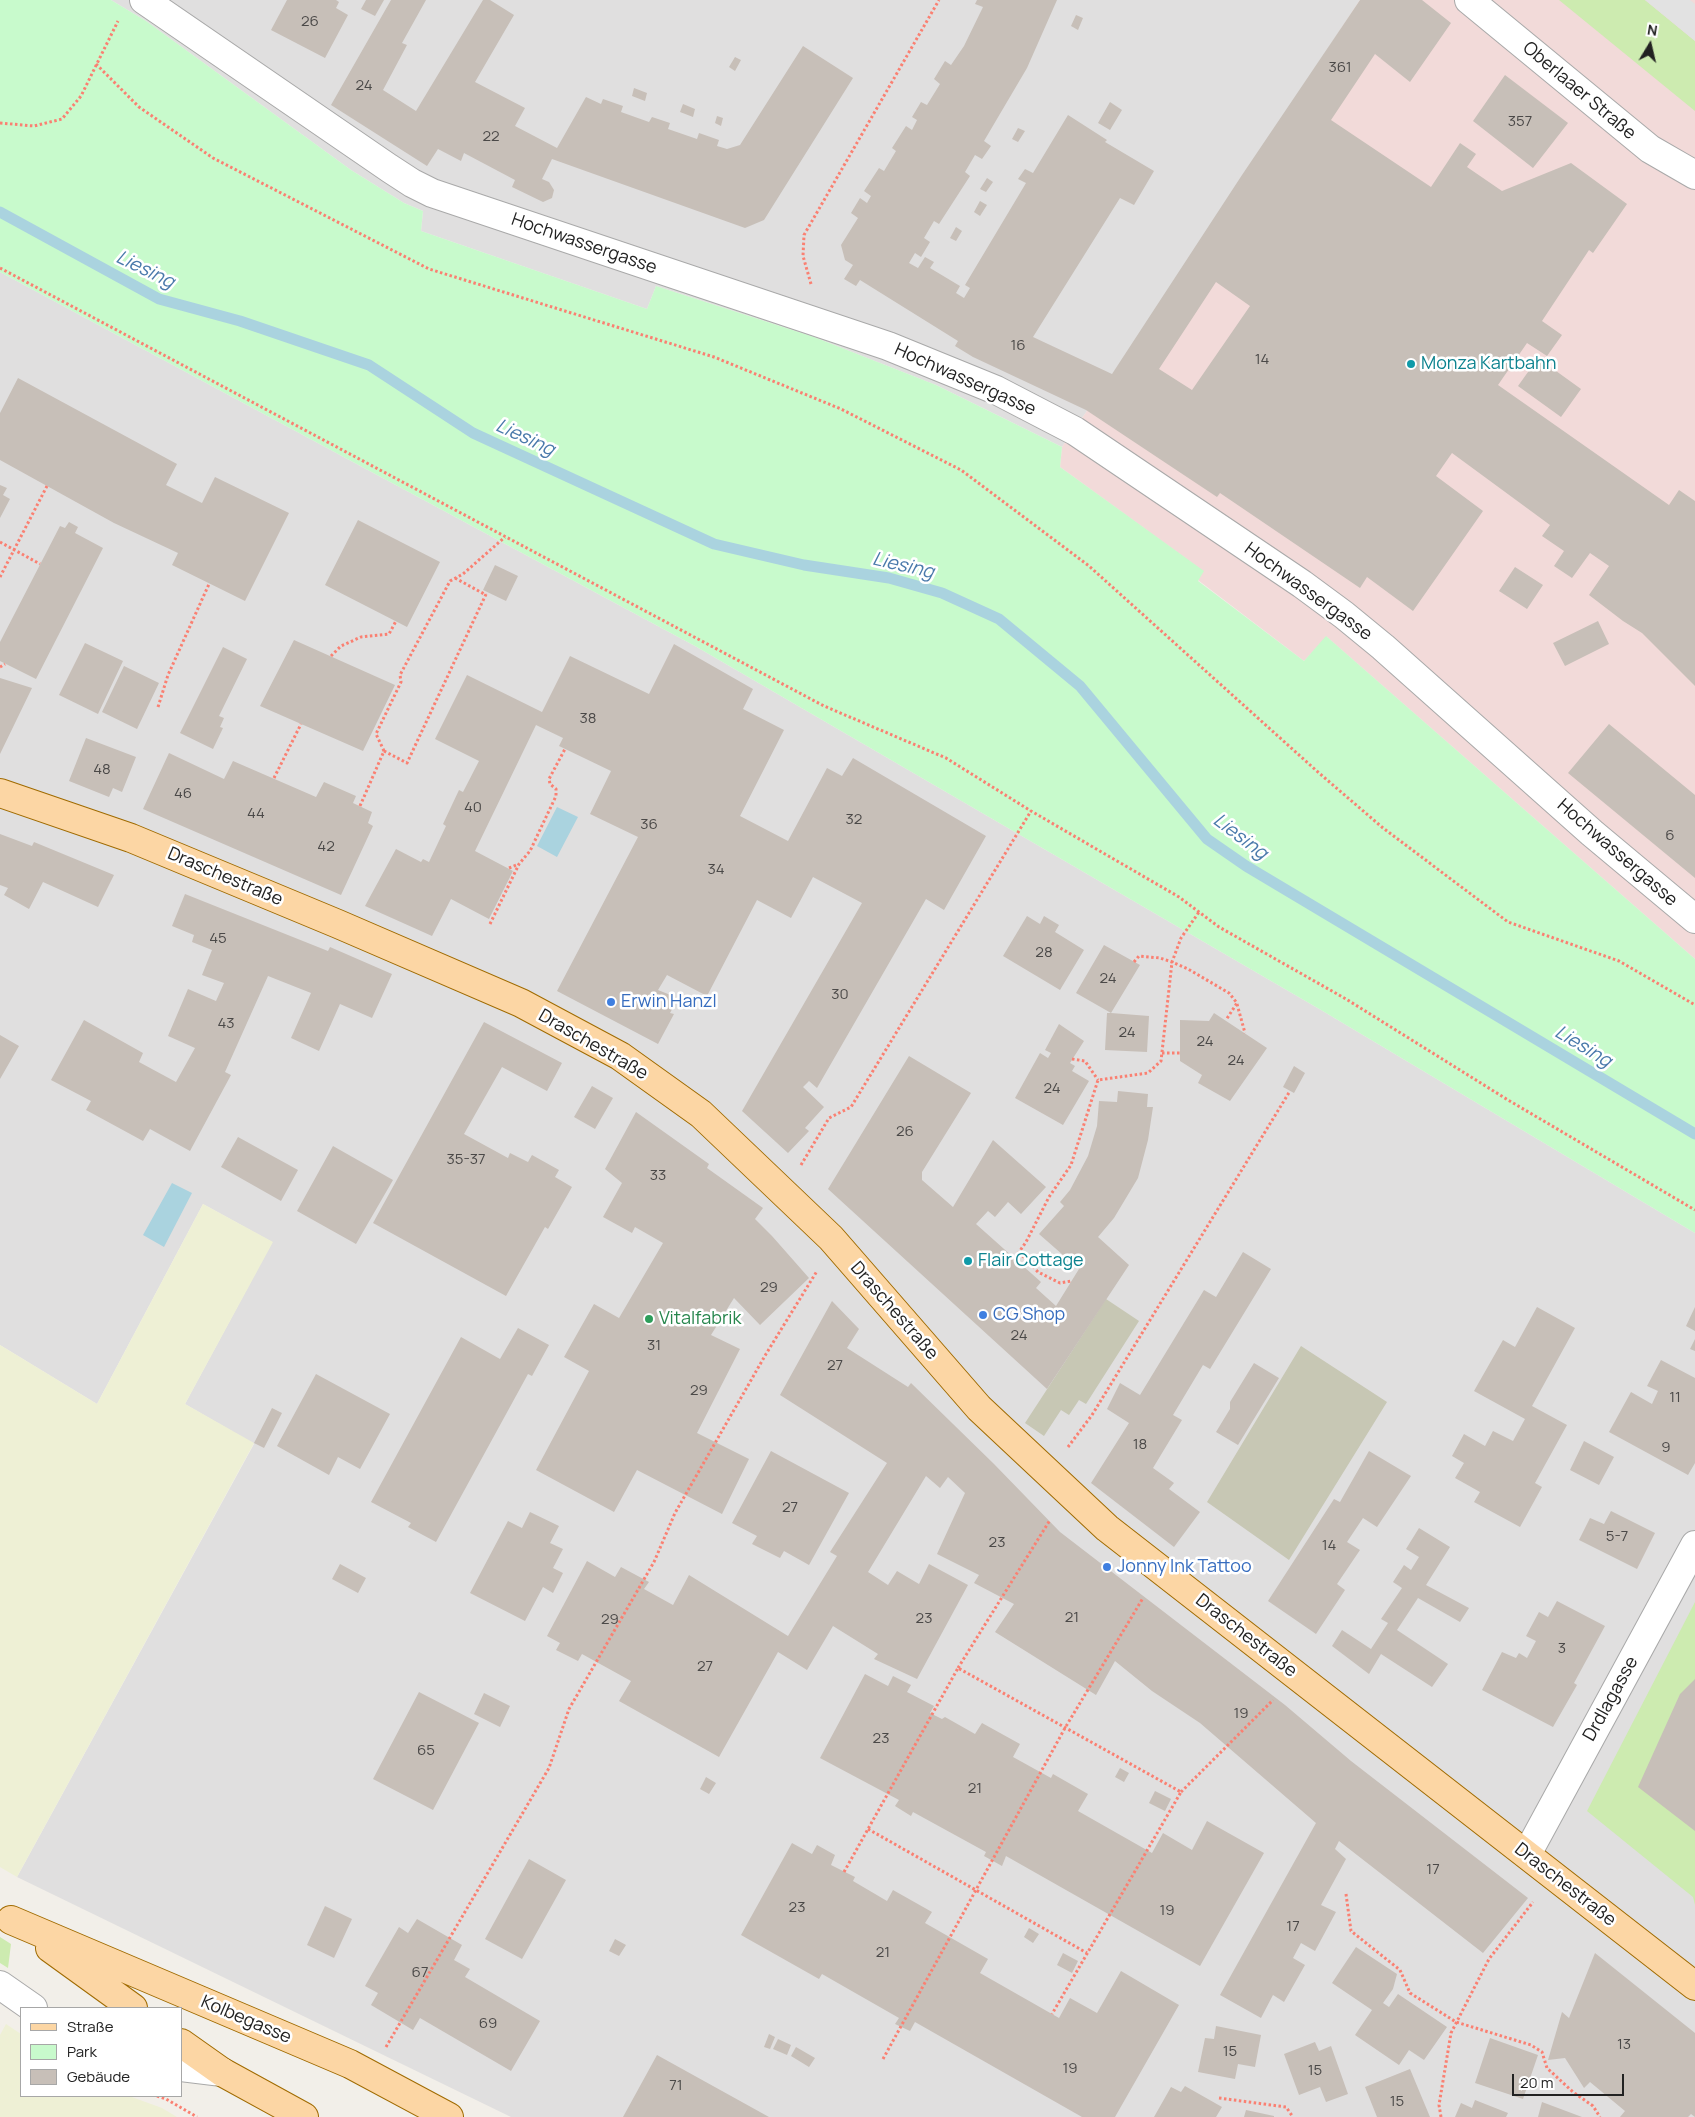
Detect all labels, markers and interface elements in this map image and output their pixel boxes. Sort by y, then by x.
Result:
house number: 26 [301,13,319,31]
north arrow [1625,20,1675,70]
text: N [1646,20,1659,40]
street label: Oberlaaer Straße [1518,37,1640,145]
house number: 361 [1328,59,1352,77]
house number: 24 [355,77,373,95]
house number: 357 [1508,113,1532,131]
house number: 22 [482,128,500,146]
street label: Hochwassergasse [508,209,660,279]
water label: Liesing [112,246,178,294]
house number: 16 [1010,337,1026,355]
street label: Hochwassergasse [891,339,1039,421]
house number: 14 [1255,351,1269,369]
place label: Monza Kartbahn [1421,353,1556,375]
marker: Monza Kartbahn [1405,358,1417,370]
water label: Liesing [492,415,558,461]
street label: Hochwassergasse [1240,538,1376,646]
water label: Liesing [870,548,936,584]
house number: 38 [579,710,597,728]
house number: 48 [93,761,111,779]
house number: 46 [174,785,192,803]
street label: Hochwassergasse [1552,795,1682,911]
house number: 40 [464,799,482,817]
house number: 44 [247,805,265,823]
water label: Liesing [1208,809,1272,865]
house number: 32 [846,811,862,829]
house number: 36 [640,816,658,834]
house number: 6 [1665,827,1675,845]
house number: 42 [317,838,335,856]
street label: Draschestraße [164,843,286,911]
house number: 34 [707,861,725,879]
house number: 45 [209,930,227,948]
house number: 28 [1035,944,1053,962]
house number: 24 [1099,970,1117,988]
house number: 30 [831,986,849,1004]
place label: Erwin Hanzl [621,991,717,1013]
marker: Erwin Hanzl [605,996,617,1008]
street label: Draschestraße [534,1005,652,1085]
house number: 43 [217,1015,235,1033]
water label: Liesing [1550,1021,1616,1073]
house number: 24 [1118,1024,1136,1042]
house number: 24 [1196,1033,1214,1051]
house number: 24 [1227,1052,1245,1070]
house number: 24 [1043,1080,1061,1098]
house number: 26 [896,1123,914,1141]
house number: 35-37 [446,1151,486,1169]
house number: 33 [650,1167,666,1185]
place label: Flair Cottage [978,1250,1084,1272]
marker: Flair Cottage [962,1255,974,1267]
street label: Draschestraße [846,1258,942,1364]
house number: 29 [760,1279,778,1297]
place label: CG Shop [993,1304,1065,1326]
place label: Vitalfabrik [659,1308,742,1330]
marker: CG Shop [977,1309,989,1321]
marker: Vitalfabrik [643,1313,655,1325]
house number: 24 [1010,1327,1028,1345]
house number: 31 [647,1337,661,1355]
house number: 27 [827,1357,843,1375]
house number: 29 [690,1382,708,1400]
house number: 11 [1669,1389,1681,1407]
house number: 18 [1133,1436,1147,1454]
house number: 9 [1661,1439,1671,1457]
house number: 27 [782,1499,798,1517]
house number: 5-7 [1606,1528,1628,1546]
house number: 23 [989,1534,1005,1552]
house number: 14 [1322,1537,1336,1555]
place label: Jonny Ink Tattoo [1117,1556,1252,1578]
marker: Jonny Ink Tattoo [1101,1561,1113,1573]
street label: Draschestraße [1191,1590,1301,1682]
house number: 21 [1065,1609,1079,1627]
house number: 23 [916,1610,932,1628]
house number: 29 [601,1611,619,1629]
house number: 3 [1558,1640,1566,1658]
street label: Drdlagasse [1579,1653,1643,1745]
house number: 27 [697,1658,713,1676]
house number: 19 [1233,1705,1249,1723]
house number: 23 [873,1730,889,1748]
house number: 65 [417,1742,435,1760]
house number: 21 [968,1780,982,1798]
street label: Draschestraße [1510,1839,1620,1931]
house number: 17 [1426,1861,1440,1879]
house number: 23 [789,1899,805,1917]
house number: 19 [1159,1902,1175,1920]
house number: 17 [1286,1918,1300,1936]
house number: 21 [876,1944,890,1962]
house number: 67 [412,1964,428,1982]
street label: Kolbegasse [198,1991,294,2049]
legend [20,2007,182,2097]
house number: 69 [479,2015,497,2033]
text: Straße [67,2016,113,2037]
house number: 13 [1617,2036,1631,2054]
text: Park [67,2041,97,2062]
house number: 15 [1223,2043,1237,2061]
house number: 19 [1062,2060,1078,2078]
house number: 15 [1308,2062,1322,2080]
scale bar [1515,2064,1628,2096]
text: Gebäude [67,2066,130,2087]
text: 20 m [1520,2072,1553,2093]
house number: 71 [669,2077,683,2095]
house number: 15 [1390,2093,1404,2111]

